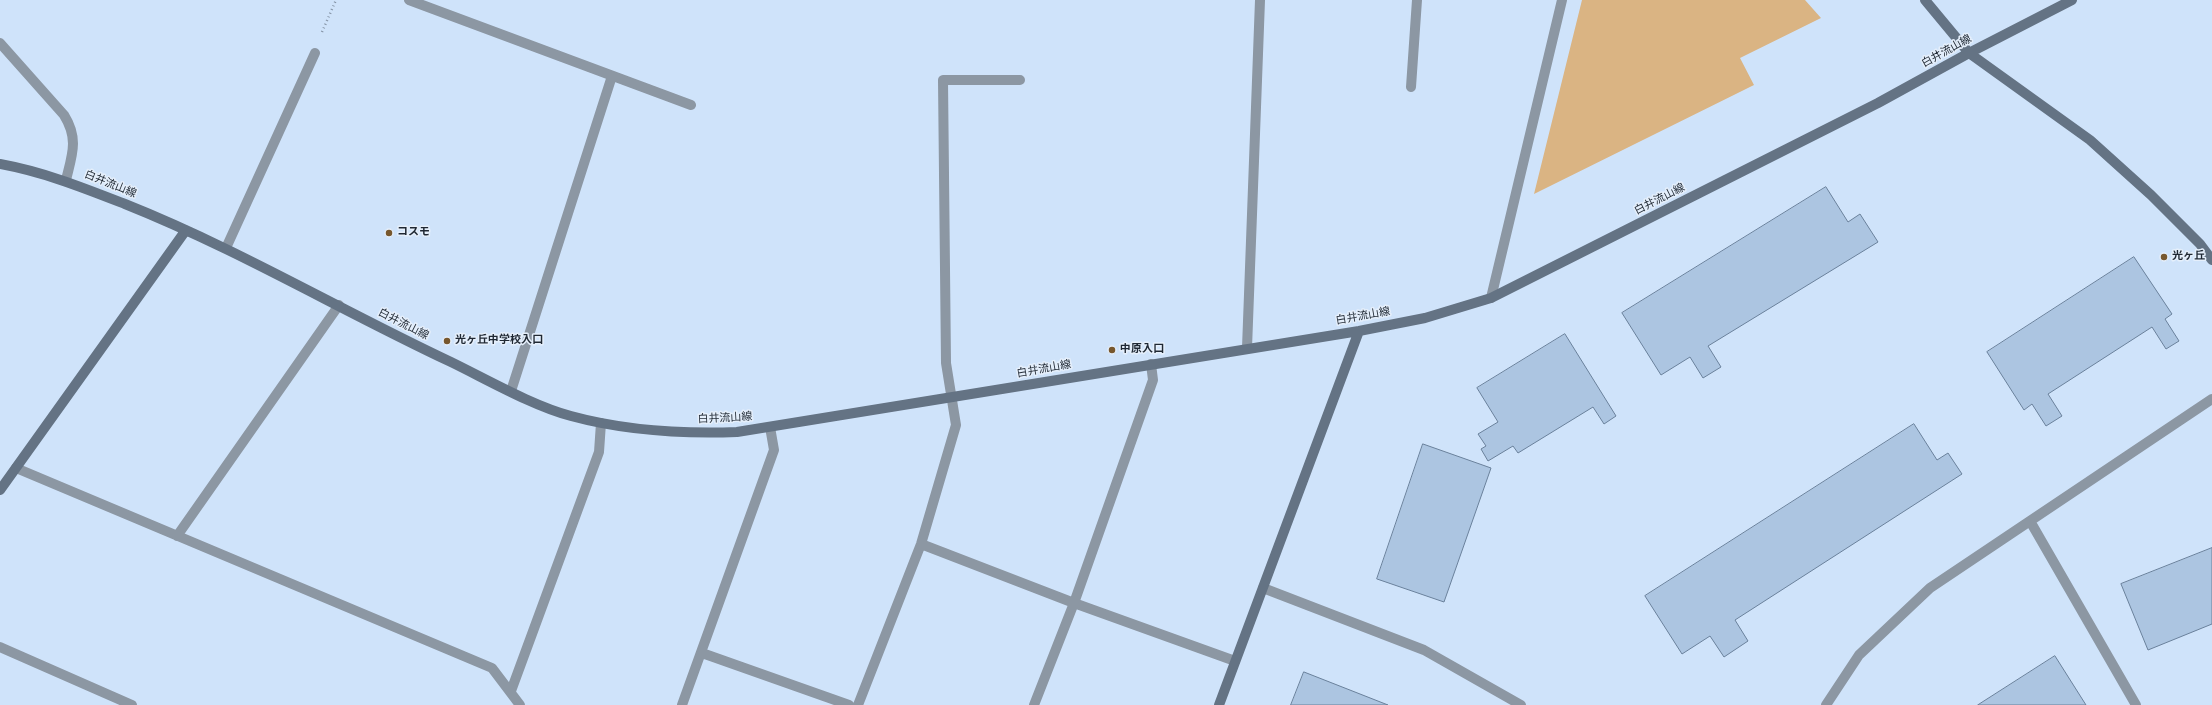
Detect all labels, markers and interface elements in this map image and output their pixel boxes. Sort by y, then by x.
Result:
street label: 白井流山線 [1920,33,1974,71]
street label: 白井流山線 [82,169,138,201]
street label: 白井流山線 [1633,182,1687,218]
place label: コスモ [397,226,430,240]
marker: コスモ [384,228,394,238]
place label: 光ヶ丘 [2172,250,2205,264]
marker: 光ヶ丘 [2159,252,2169,262]
street label: 白井流山線 [1335,306,1391,328]
street label: 白井流山線 [376,307,430,343]
place label: 光ヶ丘中学校入口 [455,334,543,348]
marker: 光ヶ丘中学校入口 [442,336,452,346]
place label: 中原入口 [1120,343,1164,357]
marker: 中原入口 [1107,345,1117,355]
street label: 白井流山線 [1016,359,1072,381]
street label: 白井流山線 [697,411,753,427]

